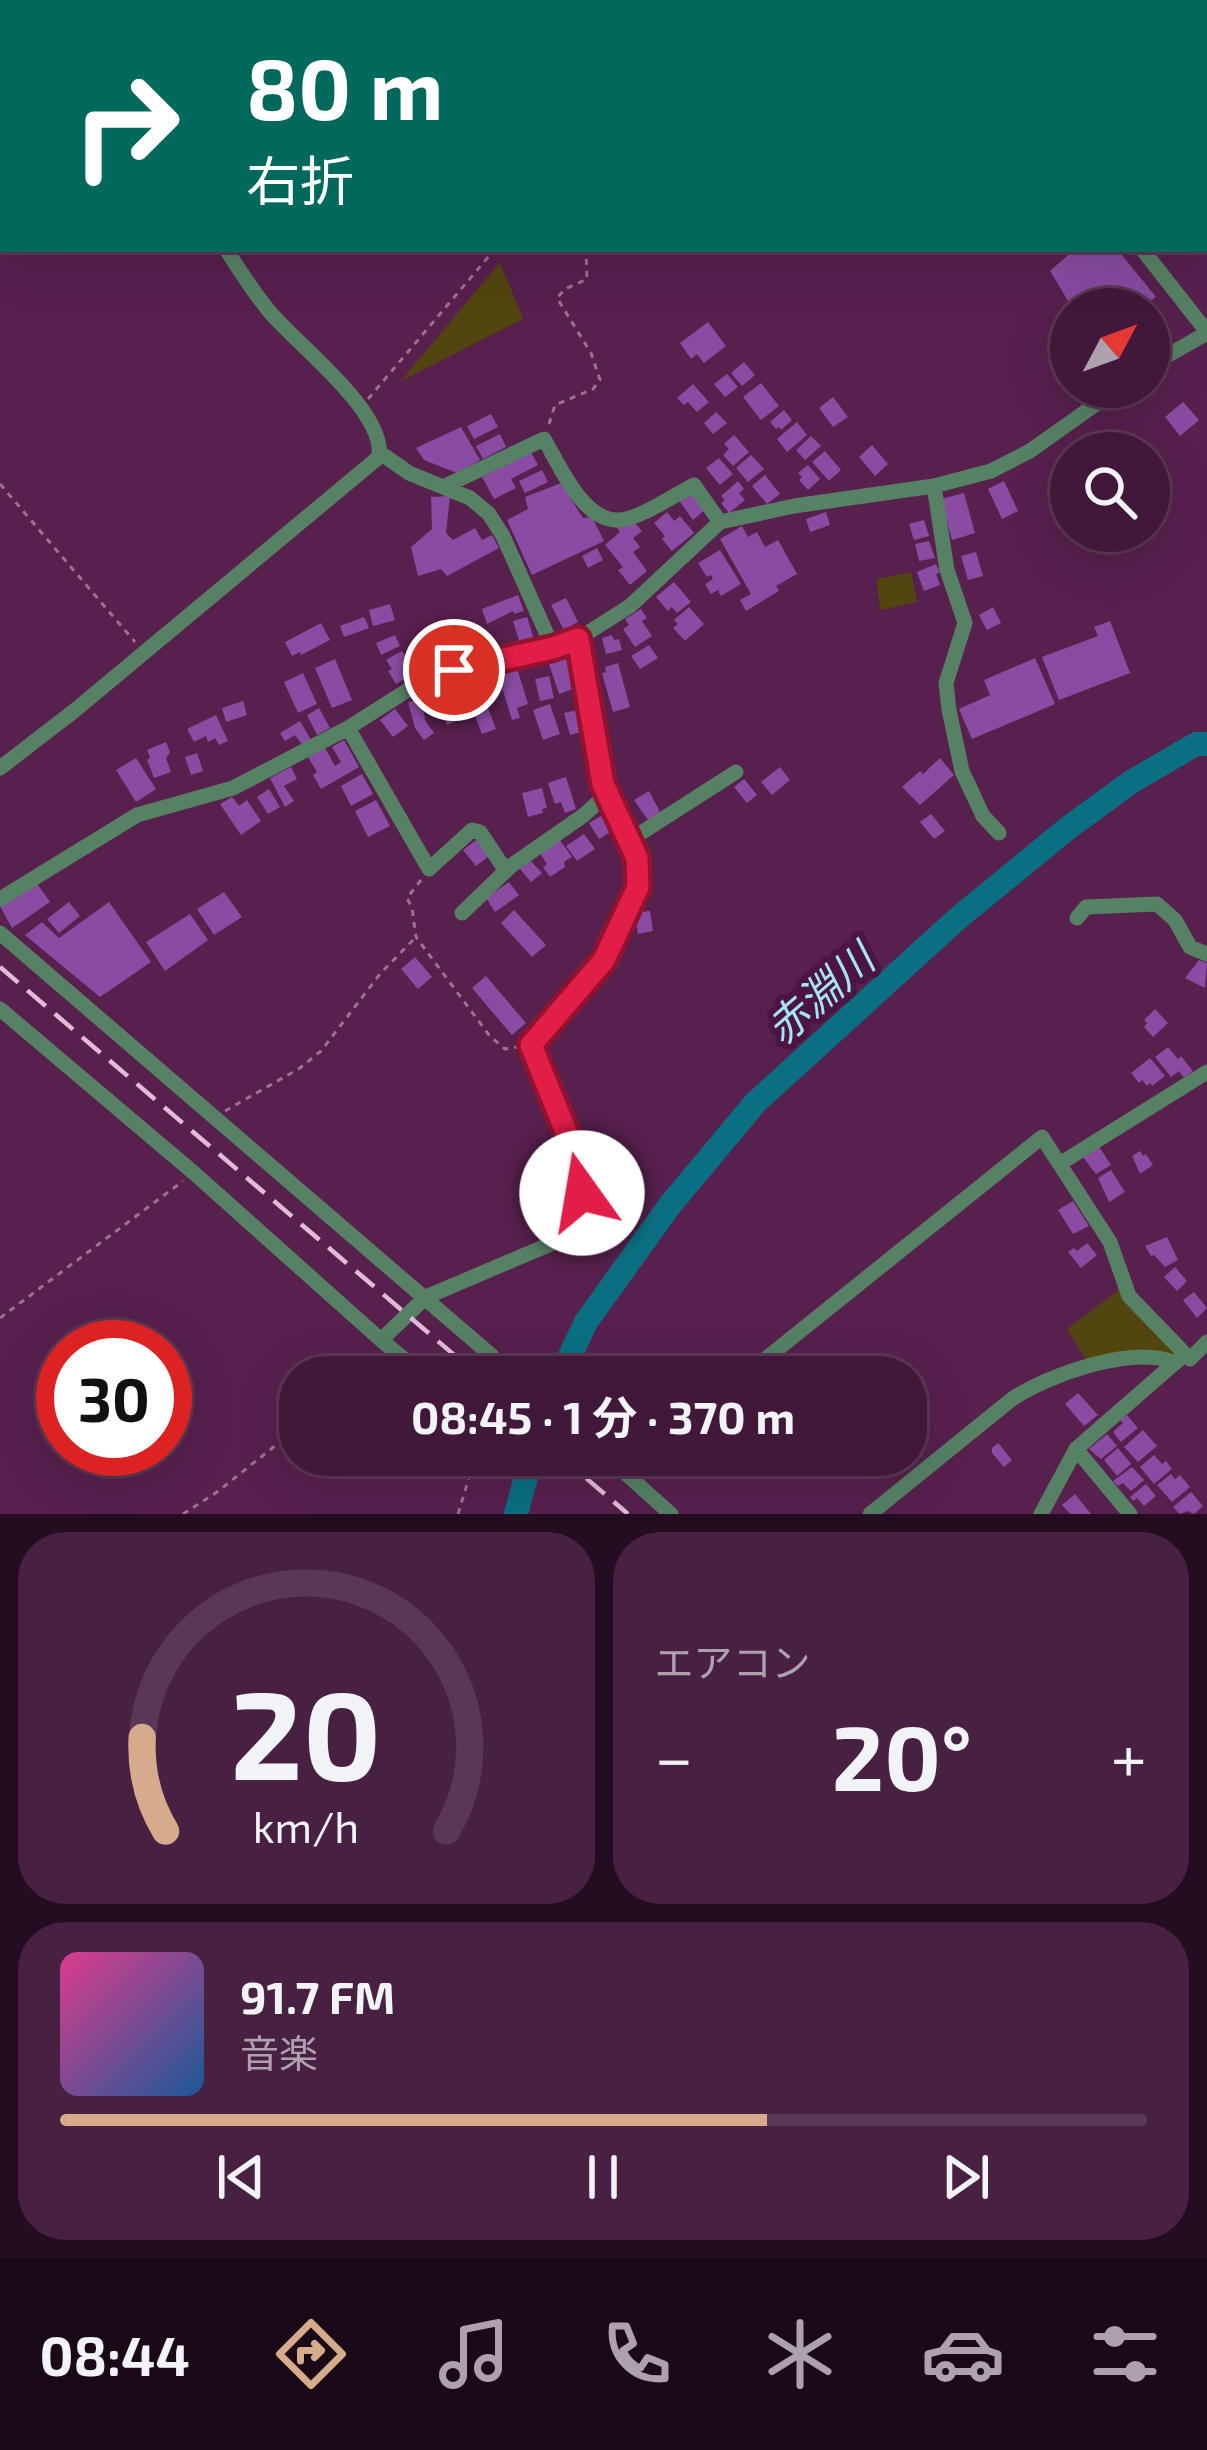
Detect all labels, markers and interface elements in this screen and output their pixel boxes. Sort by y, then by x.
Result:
text: 80 m [246,36,443,137]
icon: right [48,48,204,204]
text: 右折 [246,147,354,212]
north arrow [1050,288,1170,408]
map controls [1050,288,1170,552]
button: search [1050,432,1170,552]
pin [403,619,505,721]
icon: arrive [421,637,487,703]
water label: 赤淵川 [755,930,886,1053]
position arrow [519,1130,645,1256]
speed limit sign: 30 [36,1320,192,1476]
text: 08:45 · 1 分 · 370 m [411,1389,795,1443]
text: エアコン [655,1638,811,1685]
text: 20 [231,1655,382,1805]
text: 20° [832,1701,972,1809]
text: − [655,1716,693,1795]
text: + [1111,1716,1147,1795]
text: km/h [253,1800,359,1852]
text: 91.7 FM [240,1969,395,2023]
text: 音楽 [240,2029,318,2076]
icon: previous [208,2144,274,2210]
icon: pause [570,2144,636,2210]
icon: next [933,2144,999,2210]
icon: directions [269,2312,353,2396]
icon: music [432,2312,516,2396]
icon: phone [595,2312,679,2396]
icon: climate [758,2312,842,2396]
icon: car [921,2312,1005,2396]
icon: filters [1083,2312,1167,2396]
text: 08:44 [39,2322,190,2387]

